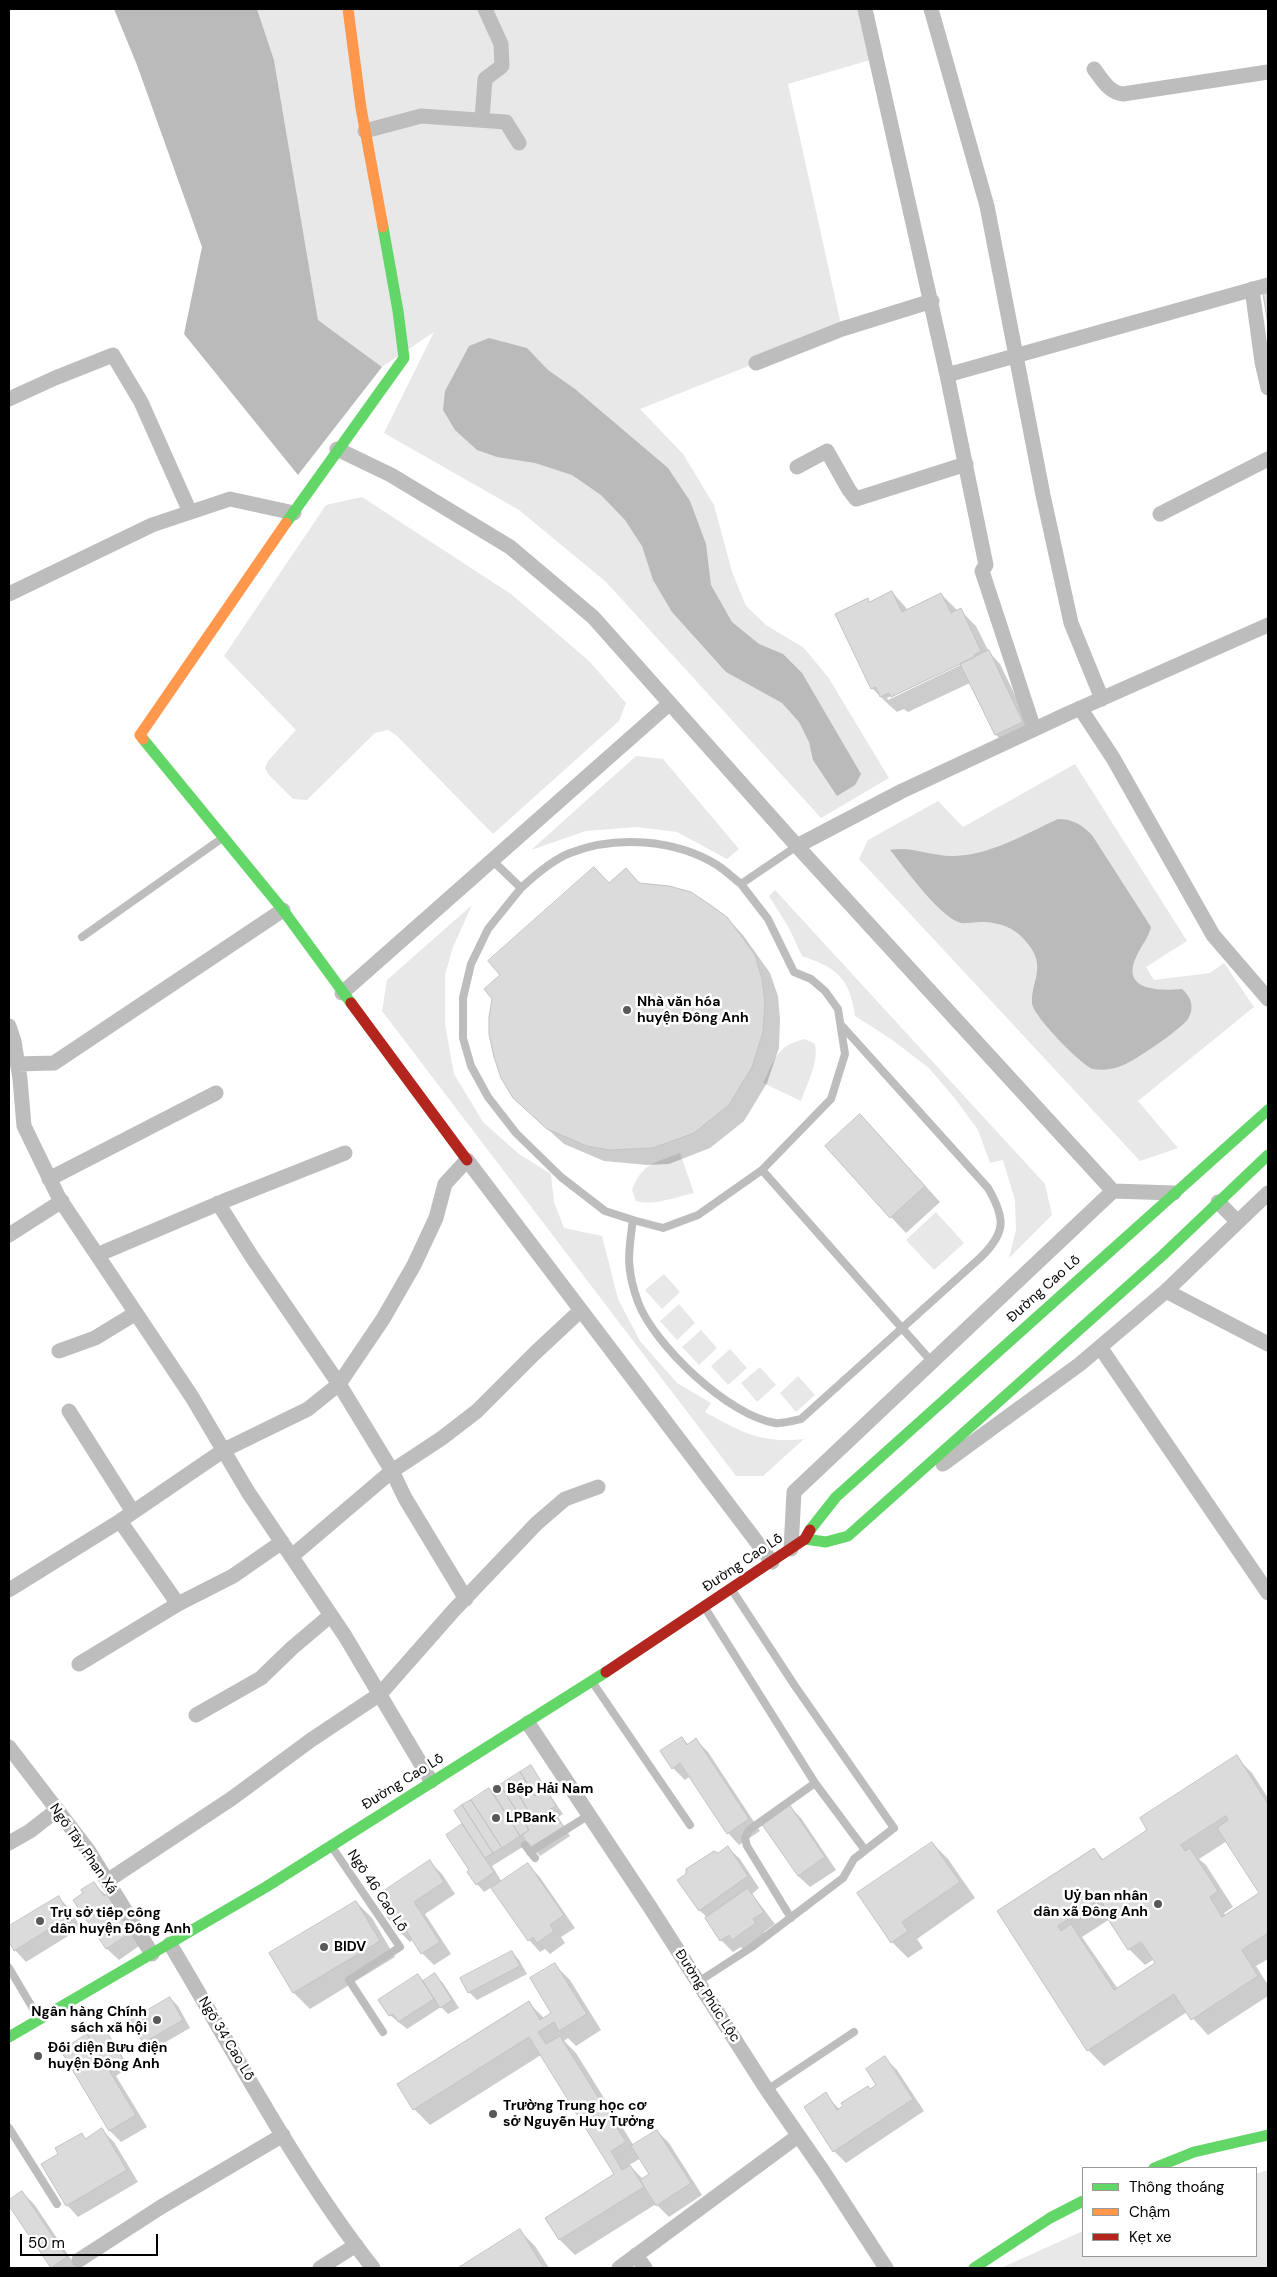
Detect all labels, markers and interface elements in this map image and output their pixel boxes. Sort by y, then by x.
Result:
place label: Nhà văn hóa huyện Đông Anh [637,994,749,1026]
marker: Nhà văn hóa huyện Đông Anh [621,1004,633,1016]
street label: Đường Cao Lỗ [1004,1252,1084,1326]
street label: Đường Cao Lỗ [700,1530,786,1596]
street label: Đường Cao Lỗ [359,1750,447,1814]
place label: Bếp Hải Nam [507,1781,593,1797]
marker: Bếp Hải Nam [491,1783,503,1795]
street label: Ngõ Tây Phan Xá [46,1801,120,1897]
place label: LPBank [506,1810,556,1826]
marker: LPBank [490,1812,502,1824]
street label: Ngõ 46 Cao Lỗ [343,1847,411,1935]
place label: Uỷ ban nhân dân xã Đông Anh [1033,1888,1148,1920]
marker: Uỷ ban nhân dân xã Đông Anh [1152,1898,1164,1910]
place label: Trụ sở tiếp công dân huyện Đông Anh [50,1905,191,1938]
marker: Trụ sở tiếp công dân huyện Đông Anh [34,1915,46,1927]
place label: BIDV [334,1939,366,1955]
marker: BIDV [318,1941,330,1953]
street label: Đường Phúc Lộc [671,1946,743,2046]
street label: Ngõ 34 Cao Lỗ [194,1994,258,2084]
place label: Ngân hàng Chính sách xã hội [31,2004,147,2036]
marker: Ngân hàng Chính sách xã hội [151,2014,163,2026]
place label: Đối diện Bưu điện huyện Đông Anh [48,2040,167,2072]
marker: Đối diện Bưu điện huyện Đông Anh [32,2050,44,2062]
place label: Trường Trung học cơ sở Nguyễn Huy Tưởng [503,2098,655,2130]
marker: Trường Trung học cơ sở Nguyễn Huy Tưởng [487,2108,499,2120]
legend [1082,2167,1257,2257]
text: Thông thoáng [1129,2177,1224,2197]
text: Chậm [1129,2202,1170,2222]
scale bar [22,2224,160,2256]
text: Kẹt xe [1129,2227,1172,2247]
text: 50 m [28,2233,65,2253]

